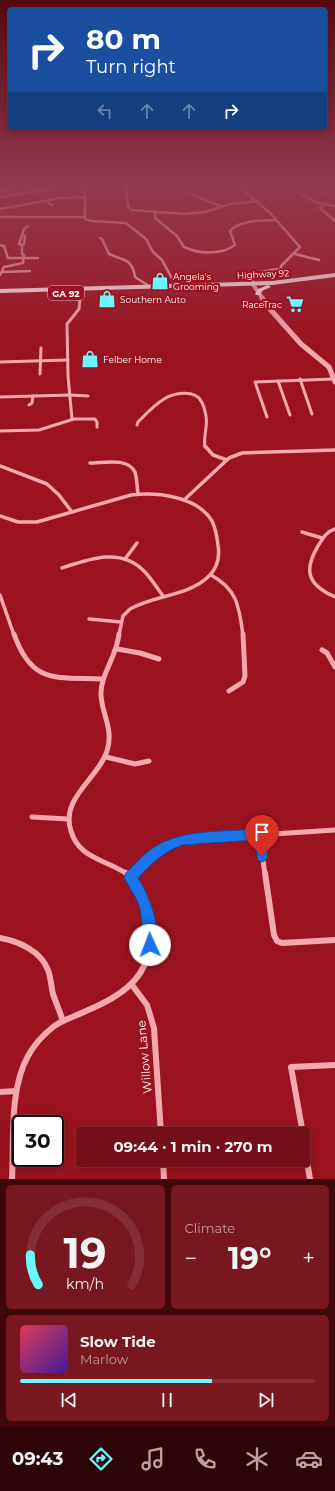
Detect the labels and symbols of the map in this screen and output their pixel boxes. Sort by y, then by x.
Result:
street label: Highway 92 [236,267,290,281]
shop icon: Angela's Grooming [150,271,170,291]
place label: Angela's Grooming [173,271,219,292]
road number: GA 92 [48,286,84,300]
shop icon: Southern Auto [97,289,117,309]
place label: Southern Auto [120,294,186,305]
supermarket icon: RaceTrac [285,294,305,314]
place label: RaceTrac [242,299,282,310]
shop icon: Felber Home [80,349,100,369]
place label: Felber Home [103,354,162,365]
pin [245,815,279,856]
position arrow [129,924,171,966]
street label: Willow Lane [133,1020,155,1094]
speed limit sign: 30 [12,1115,64,1167]

